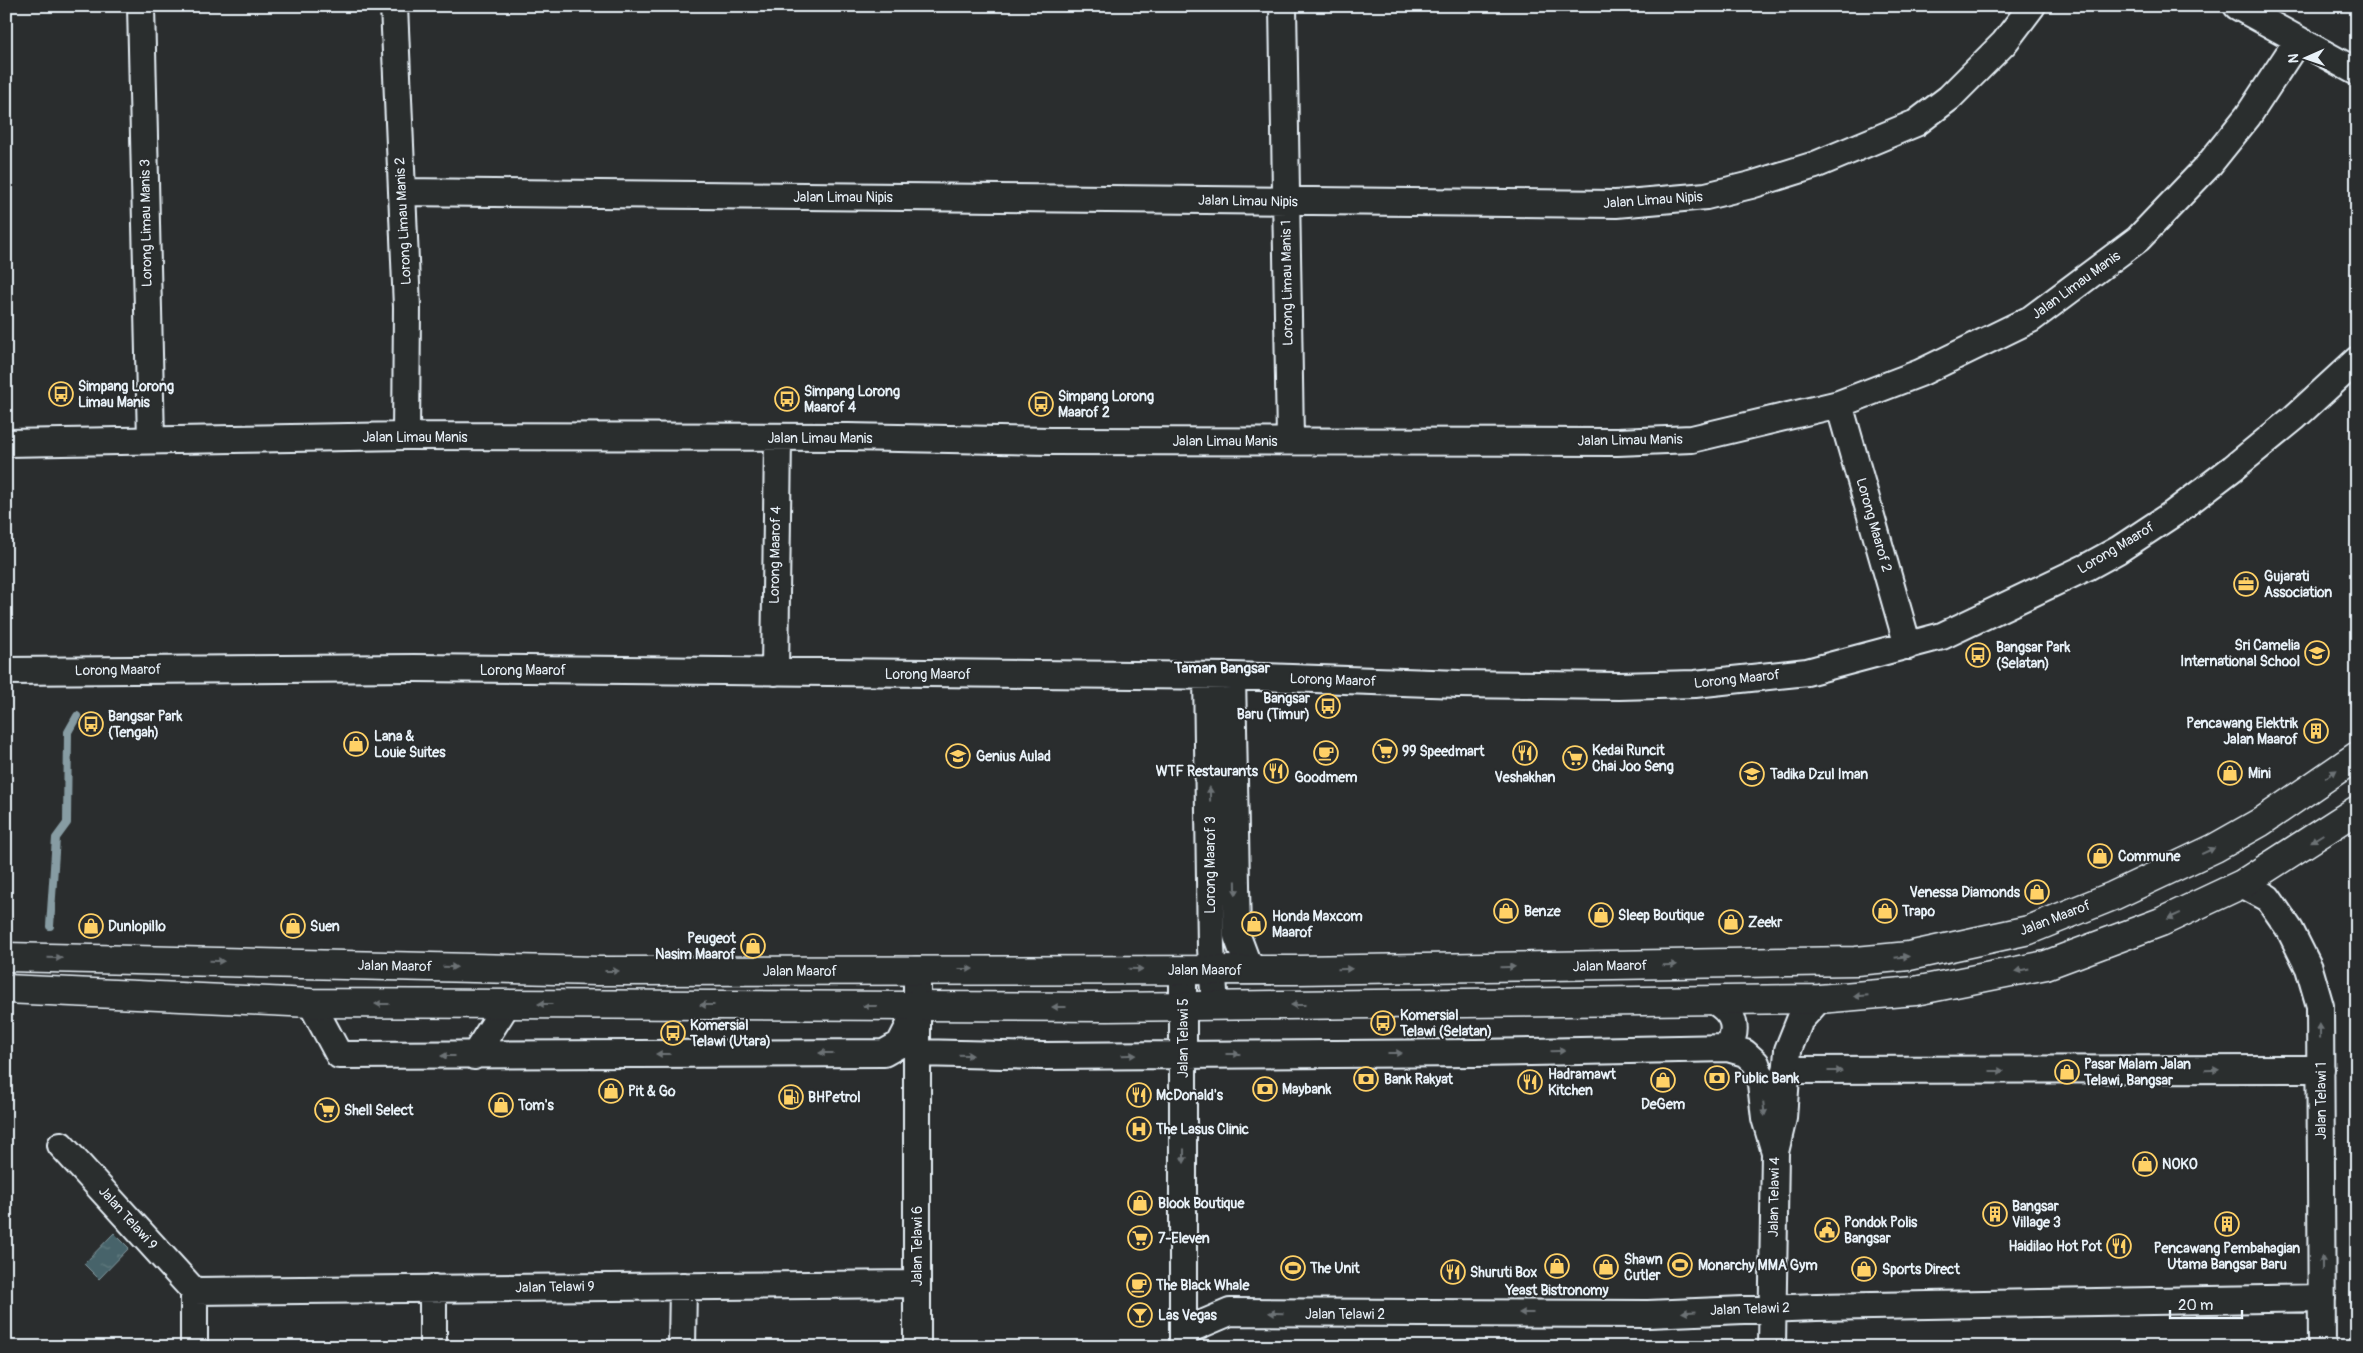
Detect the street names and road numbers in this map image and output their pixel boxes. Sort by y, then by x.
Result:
street label: Lorong Limau Manis 2 [391,156,415,285]
street label: Lorong Limau Manis 3 [136,159,156,287]
street label: Jalan Limau Nipis [1603,188,1704,212]
street label: Jalan Limau Nipis [793,189,894,206]
street label: Jalan Limau Nipis [1198,192,1299,210]
street label: Lorong Limau Manis 1 [1277,220,1297,346]
street label: Jalan Limau Manis [2028,247,2124,323]
street label: Jalan Limau Manis [362,429,468,446]
street label: Jalan Limau Manis [767,430,873,447]
street label: Jalan Limau Manis [1577,431,1683,449]
street label: Jalan Limau Manis [1172,433,1278,450]
street label: Lorong Maarof 2 [1852,476,1896,574]
street label: Lorong Maarof 4 [766,506,784,604]
street label: Lorong Maarof [2075,518,2158,578]
street label: Lorong Maarof [75,661,162,679]
street label: Lorong Maarof [480,662,567,679]
street label: Lorong Maarof [885,666,972,683]
street label: Lorong Maarof [1693,666,1781,692]
street label: Lorong Maarof [1289,670,1377,690]
street label: Lorong Maarof 3 [1202,816,1219,914]
street label: Jalan Maarof [2017,897,2093,939]
street label: Jalan Maarof [358,957,433,975]
street label: Jalan Maarof [1573,957,1648,975]
street label: Jalan Maarof [1168,962,1243,979]
street label: Jalan Maarof [763,963,838,980]
street label: Jalan Telawi 5 [1175,998,1192,1078]
street label: Jalan Telawi 1 [2313,1062,2330,1140]
street label: Jalan Telawi 4 [1765,1157,1783,1237]
street label: Jalan Telawi 9 [95,1183,161,1253]
street label: Jalan Telawi 6 [909,1206,926,1286]
street label: Jalan Telawi 9 [515,1278,595,1296]
street label: Jalan Telawi 2 [1710,1299,1790,1319]
street label: Jalan Telawi 2 [1305,1306,1385,1323]

